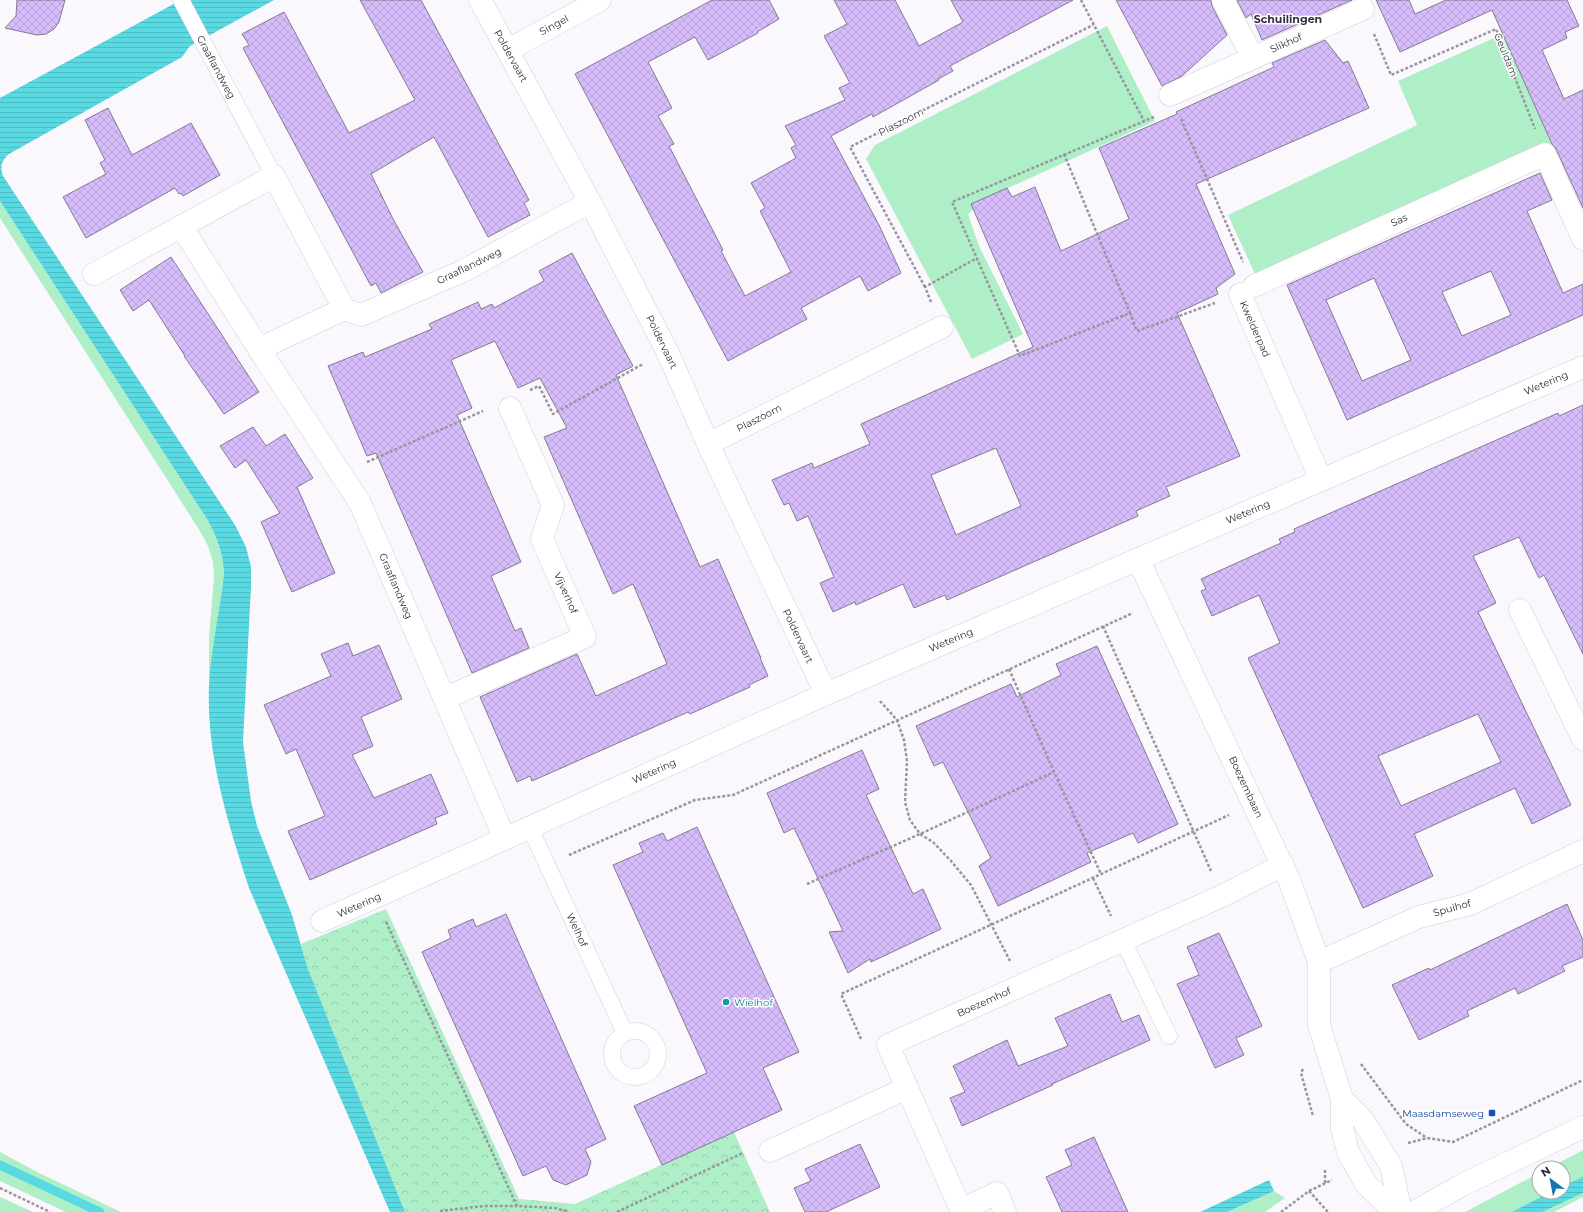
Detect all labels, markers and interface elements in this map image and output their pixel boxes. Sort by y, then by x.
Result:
street label: Singel [537,12,571,38]
district label: Schuilingen [1254,12,1322,26]
street label: Poldervaart [491,27,531,85]
street label: Slikhof [1268,30,1305,56]
street label: Geuldam [1491,31,1521,79]
street label: Graaflandweg [194,33,238,101]
street label: Plaszoom [876,105,926,139]
street label: Sas [1389,210,1410,229]
street label: Graaflandweg [435,245,503,287]
street label: Kwelderpad [1237,299,1273,359]
street label: Poldervaart [643,313,681,371]
street label: Wetering [1522,368,1570,398]
street label: Plaszoom [734,401,784,435]
street label: Wetering [1224,497,1272,527]
street label: Graaflandweg [376,551,416,621]
street label: Vijverhof [551,570,581,616]
street label: Poldervaart [780,607,816,665]
street label: Wetering [927,625,975,655]
street label: Boezembaan [1226,754,1266,820]
street label: Wetering [630,756,678,786]
street label: Wetering [335,890,383,920]
street label: Spuihof [1432,897,1473,919]
street label: Welhof [564,911,591,949]
street label: Boezemhof [955,984,1014,1020]
place label: Wielhof [734,996,773,1009]
marker: Wielhof [721,997,731,1007]
place label: Maasdamseweg [1402,1107,1484,1120]
marker: Maasdamseweg [1487,1108,1497,1118]
north arrow [1531,1160,1571,1200]
text: N [1538,1163,1553,1180]

